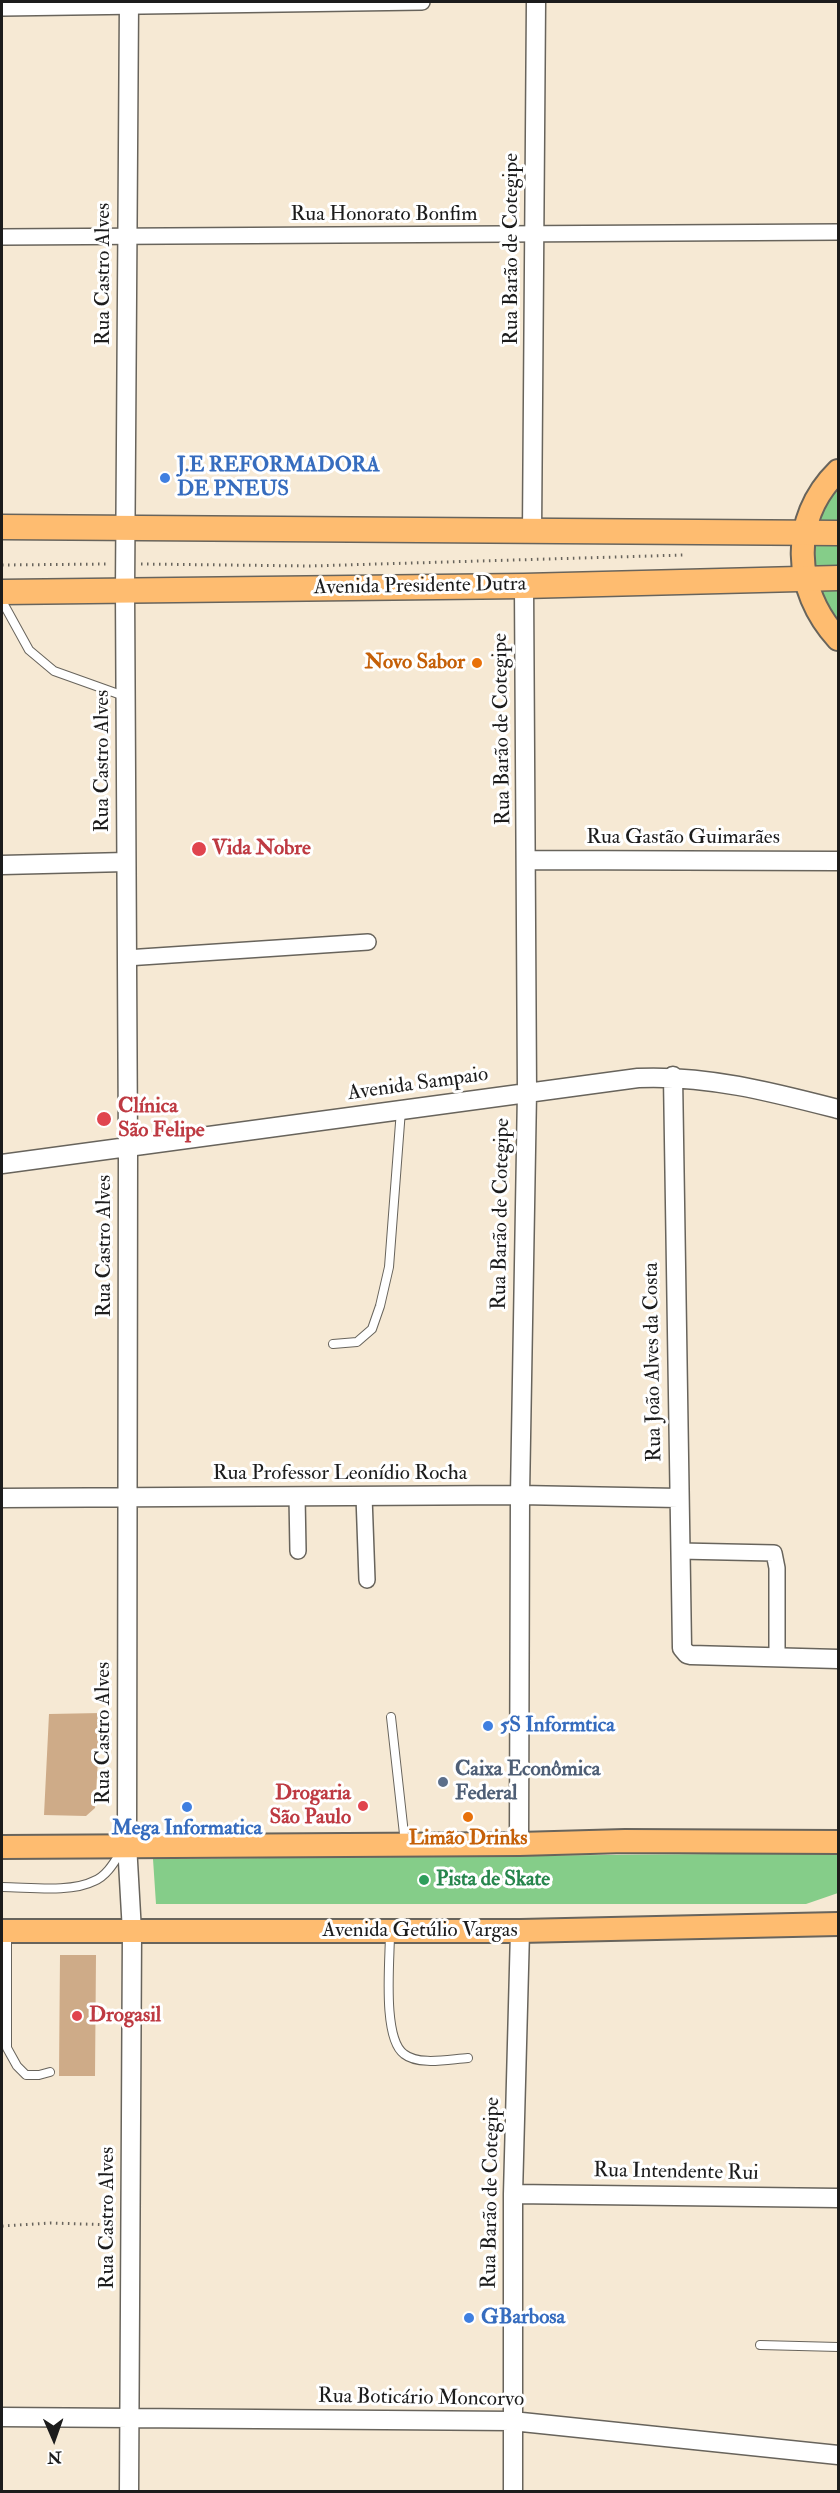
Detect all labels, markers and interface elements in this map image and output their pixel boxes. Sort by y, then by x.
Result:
street label: Rua Barão de Cotegipe [499,153,525,345]
street label: Rua Honorato Bonfim [291,202,477,228]
street label: Rua Castro Alves [91,203,117,345]
place label: J.E REFORMADORA DE PNEUS [177,453,380,503]
marker: J.E REFORMADORA DE PNEUS [158,471,172,485]
street label: Avenida Presidente Dutra [314,573,526,601]
street label: Rua Barão de Cotegipe [489,633,517,825]
place label: Novo Sabor [365,650,465,676]
marker: Novo Sabor [470,656,484,670]
street label: Rua Castro Alves [90,690,116,832]
street label: Rua Gastão Guimarães [586,825,780,851]
place label: Vida Nobre [212,836,311,862]
marker: Vida Nobre [190,840,208,858]
street label: Avenida Sampaio [346,1063,490,1107]
place label: Clínica São Felipe [118,1094,205,1144]
marker: Clínica São Felipe [95,1110,113,1128]
street label: Rua Barão de Cotegipe [488,1118,516,1310]
street label: Rua Castro Alves [92,1175,118,1317]
street label: Rua João Alves da Costa [640,1262,668,1462]
street label: Rua Professor Leonídio Rocha [213,1461,467,1487]
street label: Rua Castro Alves [91,1662,117,1804]
place label: 5S Informtica [500,1713,615,1739]
marker: 5S Informtica [481,1719,495,1733]
place label: Caixa Econômica Federal [455,1757,600,1807]
marker: Caixa Econômica Federal [436,1775,450,1789]
place label: Drogaria São Paulo [269,1781,351,1831]
marker: Drogaria São Paulo [356,1799,370,1813]
marker: Mega Informatica [180,1800,194,1814]
marker: Limão Drinks [461,1810,475,1824]
place label: Mega Informatica [112,1816,262,1842]
place label: Limão Drinks [409,1826,527,1852]
place label: Pista de Skate [436,1867,550,1893]
marker: Pista de Skate [417,1873,431,1887]
street label: Avenida Getúlio Vargas [322,1918,518,1944]
place label: Drogasil [89,2003,161,2029]
marker: Drogasil [70,2009,84,2023]
street label: Rua Barão de Cotegipe [478,2097,506,2289]
street label: Rua Castro Alves [95,2147,121,2289]
street label: Rua Intendente Rui [593,2159,759,2187]
place label: GBarbosa [481,2305,565,2331]
marker: GBarbosa [462,2311,476,2325]
street label: Rua Boticário Moncorvo [318,2385,524,2413]
north arrow [24,2409,84,2469]
text: N [47,2447,62,2467]

